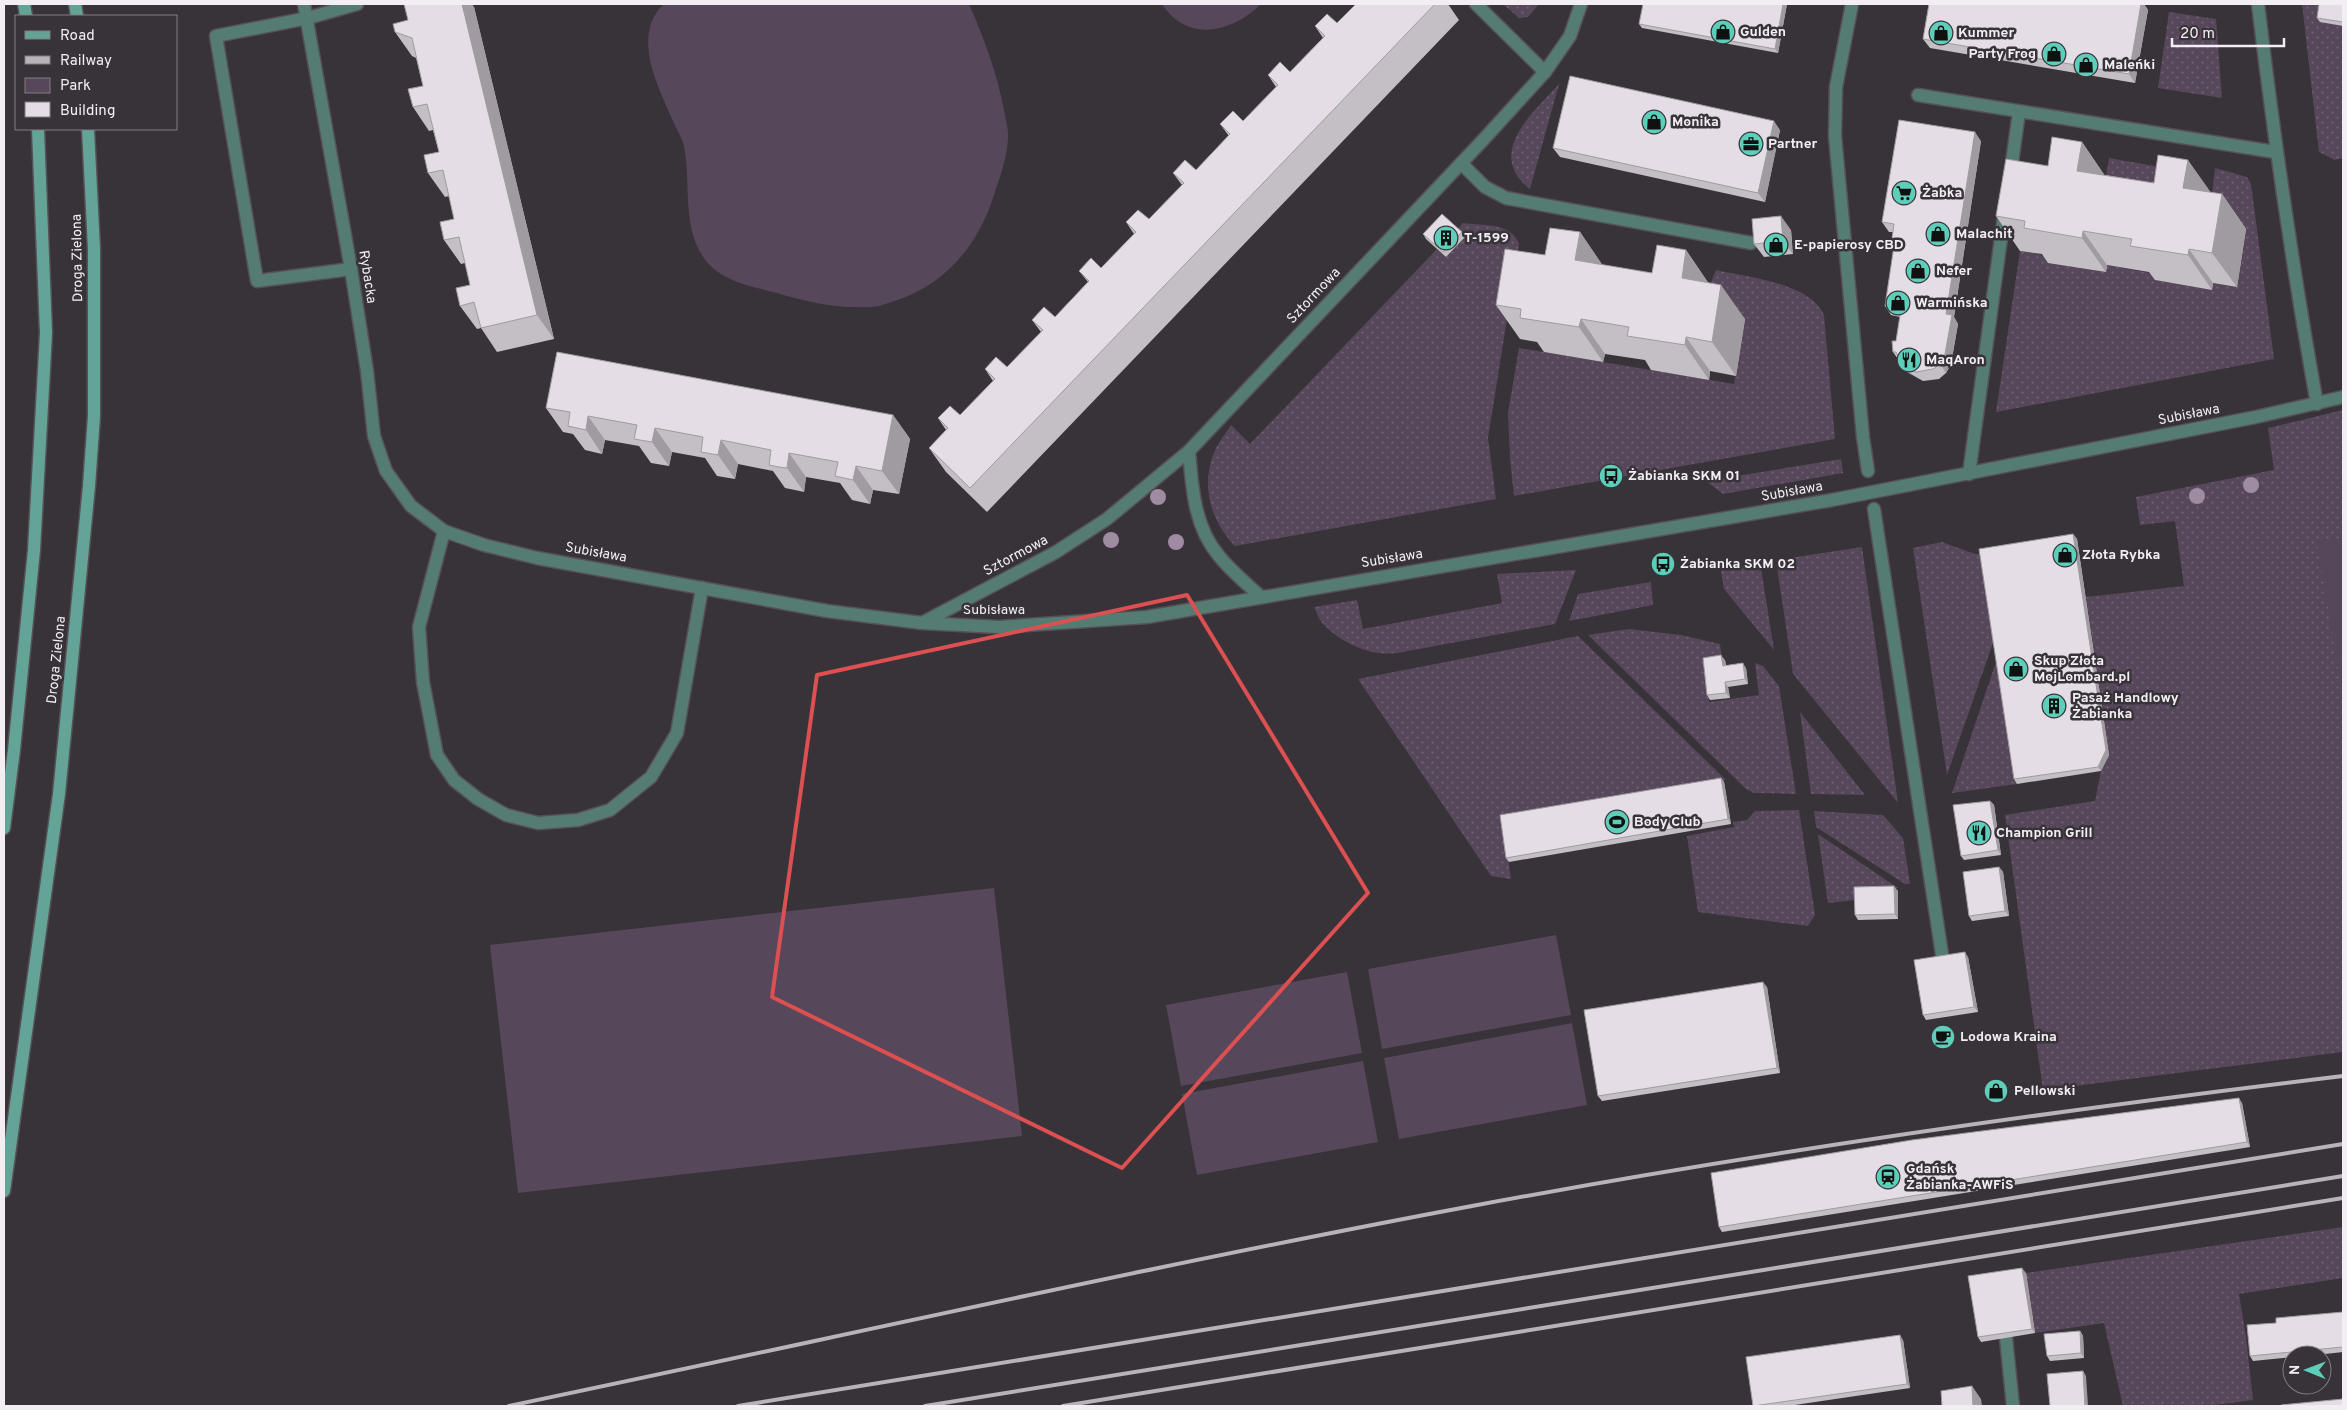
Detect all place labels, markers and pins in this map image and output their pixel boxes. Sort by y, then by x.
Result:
shop icon: Gulden [1710,19,1736,45]
shop icon: Kummer [1928,20,1954,46]
place label: Gulden [1740,24,1786,41]
place label: Kummer [1958,25,2014,42]
shop icon: Party Frog [2041,41,2067,67]
place label: Party Frog [1968,46,2036,63]
shop icon: Maleńki [2073,52,2099,78]
place label: Maleńki [2104,57,2155,74]
shop icon: Monika [1641,109,1667,135]
place label: Monika [1672,114,1719,131]
office icon: Partner [1738,131,1764,157]
place label: Partner [1768,136,1818,153]
supermarket icon: Żabka [1891,180,1917,206]
place label: Żabka [1922,185,1962,202]
shop icon: Malachit [1925,221,1951,247]
building icon: T-1599 [1433,225,1459,251]
place label: Malachit [1956,226,2012,243]
place label: T-1599 [1464,230,1509,247]
shop icon: E-papierosy CBD [1763,232,1789,258]
place label: E-papierosy CBD [1794,237,1904,254]
shop icon: Nefer [1905,258,1931,284]
place label: Nefer [1936,263,1972,280]
shop icon: Warmińska [1885,290,1911,316]
place label: Warmińska [1916,295,1988,312]
restaurant icon: MaqAron [1896,347,1922,373]
place label: MaqAron [1926,352,1985,369]
bus stop icon: Żabianka SKM 01 [1598,463,1624,489]
place label: Żabianka SKM 01 [1628,468,1740,485]
shop icon: Złota Rybka [2052,542,2078,568]
place label: Złota Rybka [2082,547,2160,564]
bus stop icon: Żabianka SKM 02 [1650,551,1676,577]
place label: Żabianka SKM 02 [1680,556,1795,573]
place label: Skup Złota MojLombard.pl [2034,653,2130,686]
shop icon: Skup Złota MojLombard.pl [2003,656,2029,682]
place label: Pasaż Handlowy Żabianka [2072,690,2179,723]
building icon: Pasaż Handlowy Żabianka [2041,693,2067,719]
sports icon: Body Club [1604,809,1630,835]
place label: Body Club [1634,814,1701,831]
restaurant icon: Champion Grill [1966,820,1992,846]
place label: Champion Grill [1996,825,2093,842]
cafe icon: Lodowa Kraina [1930,1024,1956,1050]
place label: Lodowa Kraina [1960,1029,2057,1046]
shop icon: Pellowski [1983,1078,2009,1104]
place label: Pellowski [2014,1083,2076,1100]
place label: Gdańsk Żabianka-AWFiS [1906,1161,2014,1194]
station icon: Gdańsk Żabianka-AWFiS [1875,1164,1901,1190]

